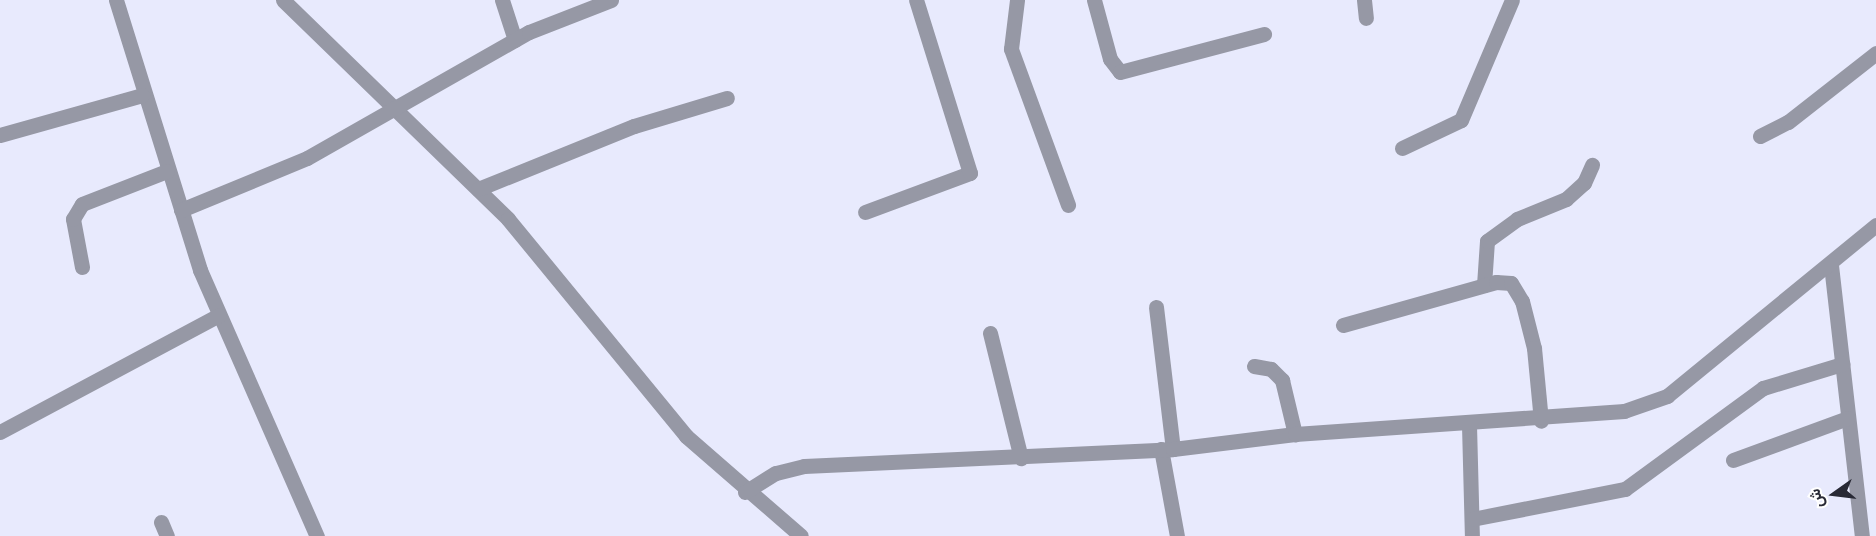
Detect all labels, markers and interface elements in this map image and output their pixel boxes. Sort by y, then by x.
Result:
north arrow [1804,464,1864,524]
text: ش [1806,487,1827,510]

